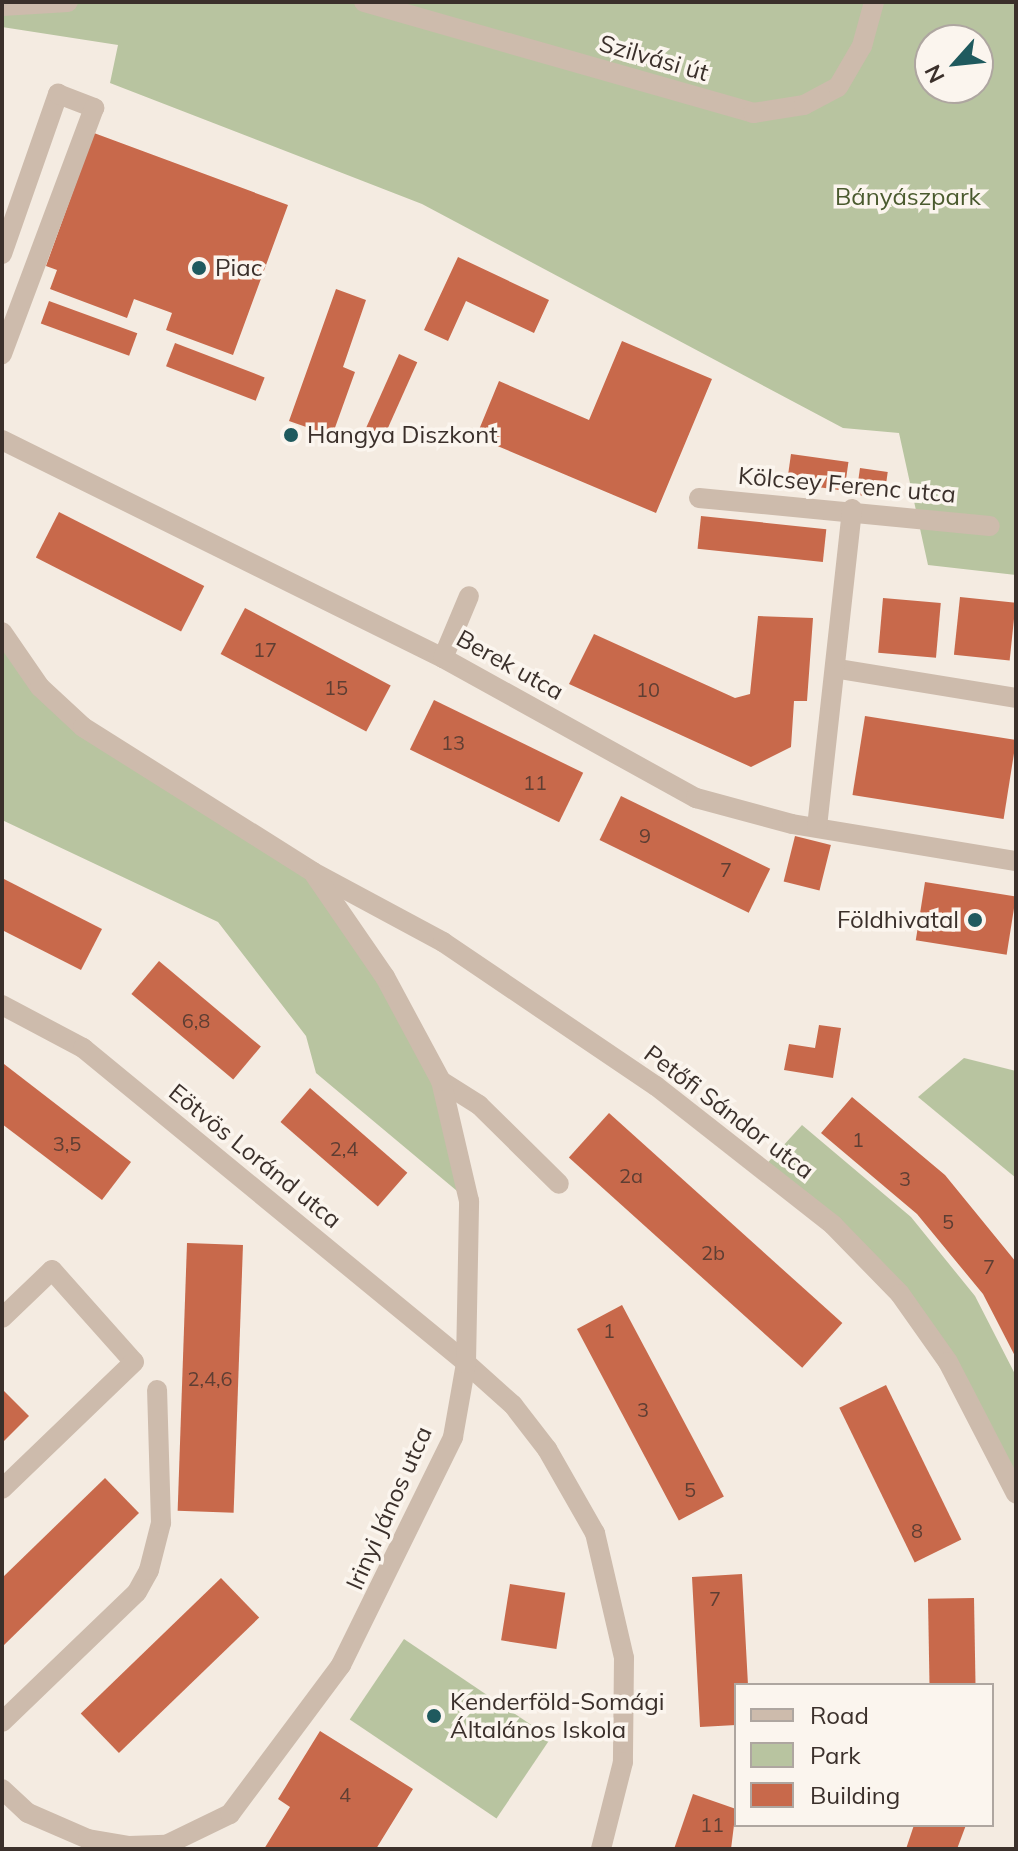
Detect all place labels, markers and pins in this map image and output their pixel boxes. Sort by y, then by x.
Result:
place label: Piac [215,254,263,282]
marker: Piac [190,259,208,277]
place label: Hangya Diszkont [307,421,498,449]
marker: Hangya Diszkont [282,426,300,444]
place label: Földhivatal [837,906,959,934]
marker: Földhivatal [966,911,984,929]
place label: Kenderföld-Somági Általános Iskola [450,1688,665,1744]
marker: Kenderföld-Somági Általános Iskola [425,1707,443,1725]

